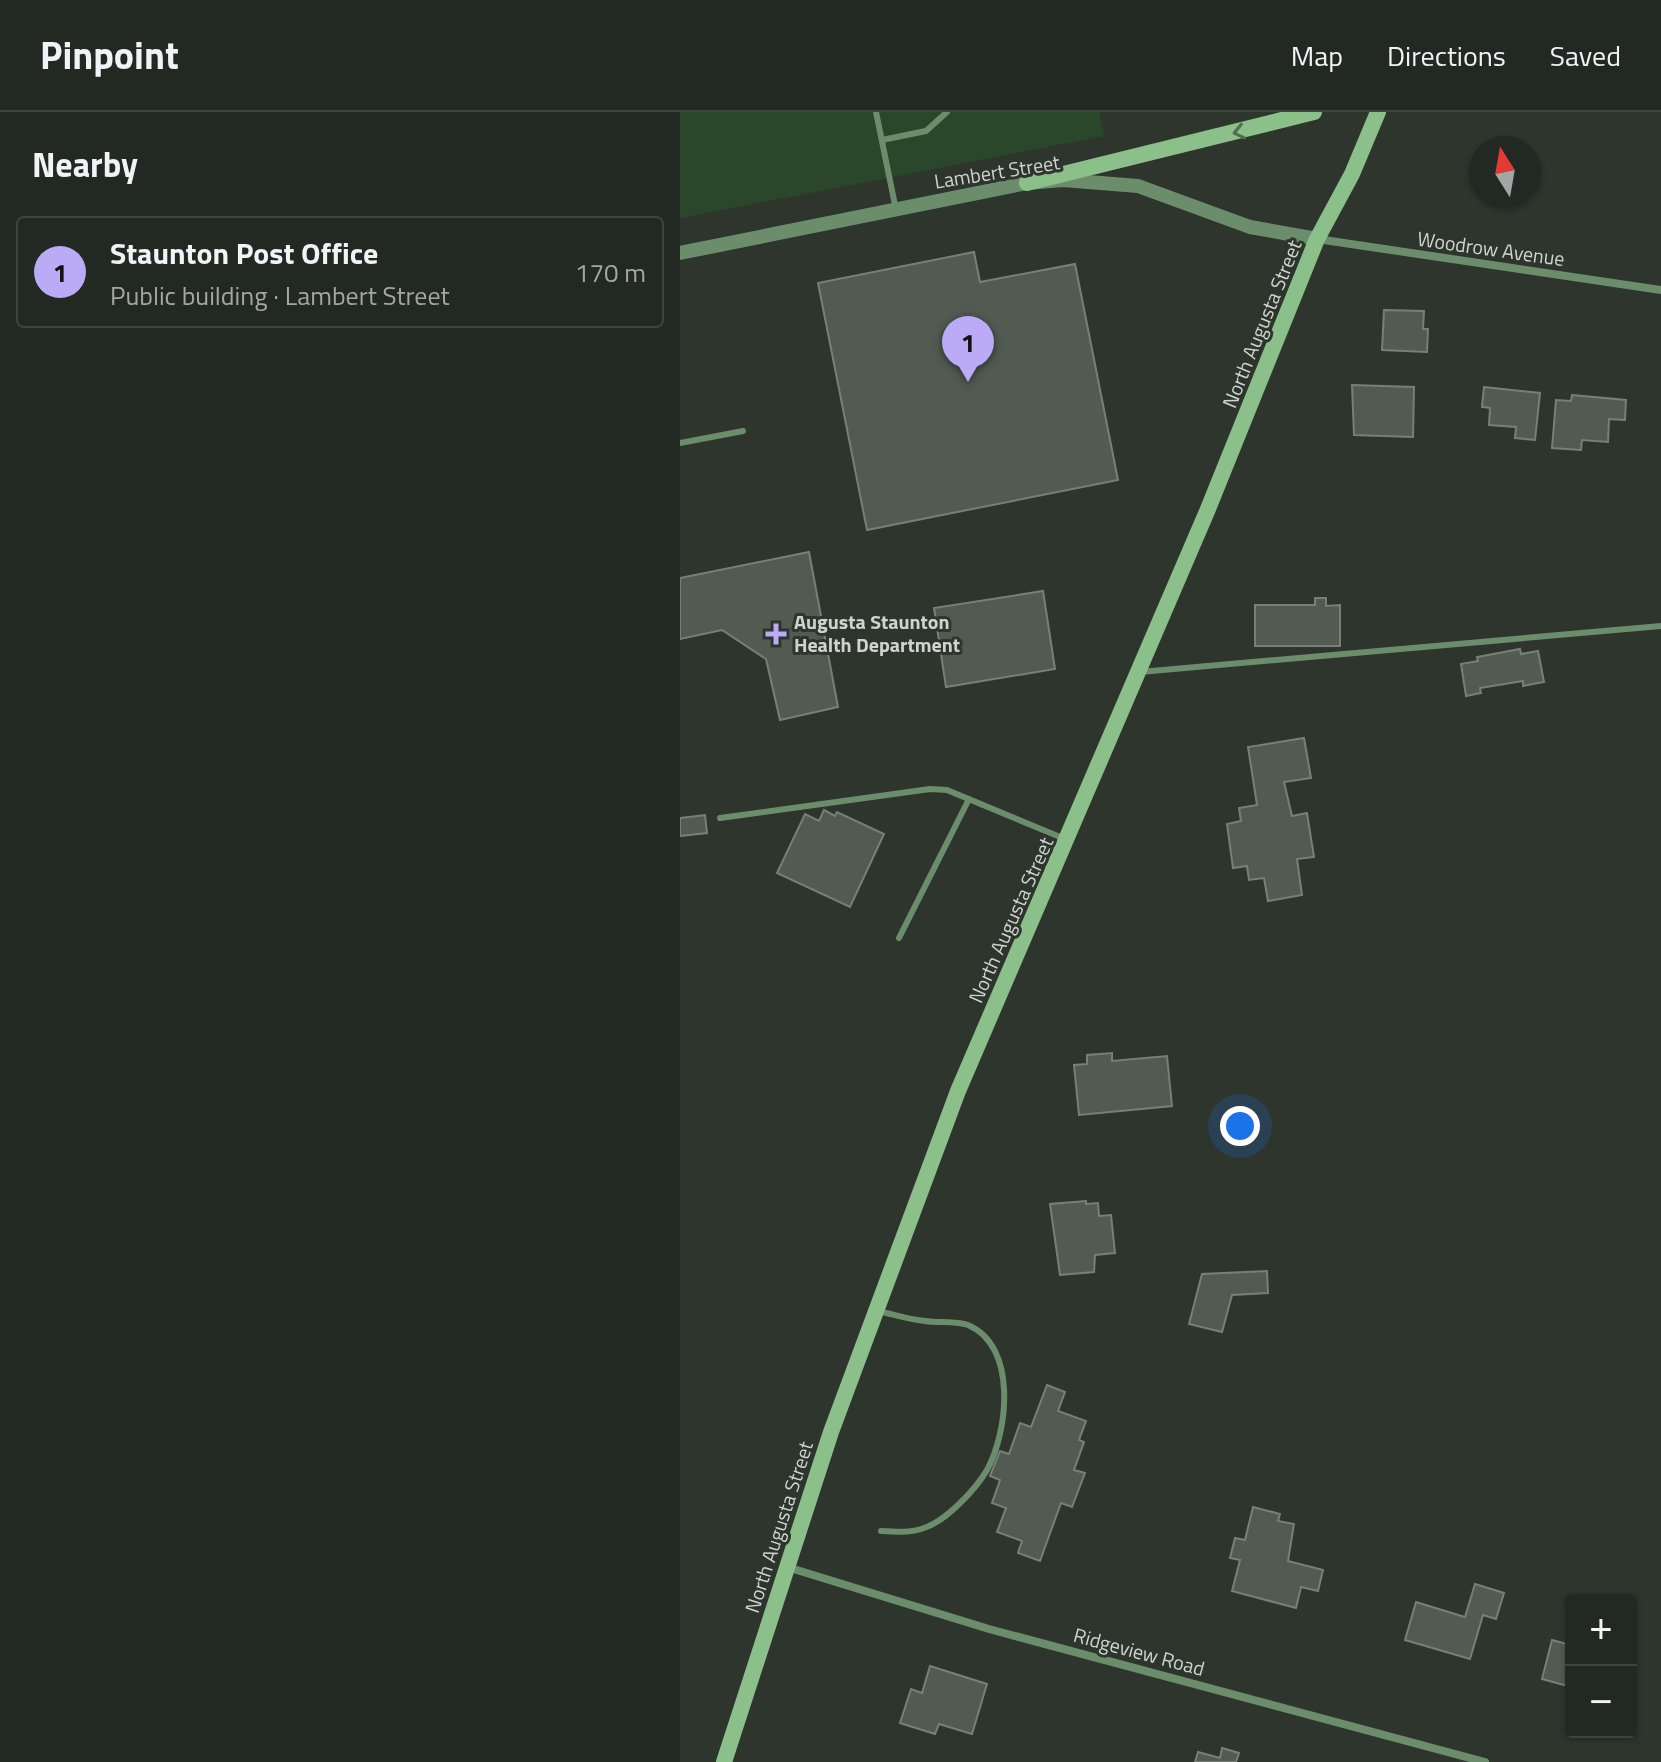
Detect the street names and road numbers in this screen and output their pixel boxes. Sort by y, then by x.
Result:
street label: Lambert Street [932,146,1062,197]
street label: Woodrow Avenue [1415,223,1567,274]
street label: North Augusta Street [1214,235,1309,413]
street label: North Augusta Street [960,832,1061,1008]
street label: North Augusta Street [736,1437,821,1617]
street label: Ridgeview Road [1070,1619,1208,1684]

